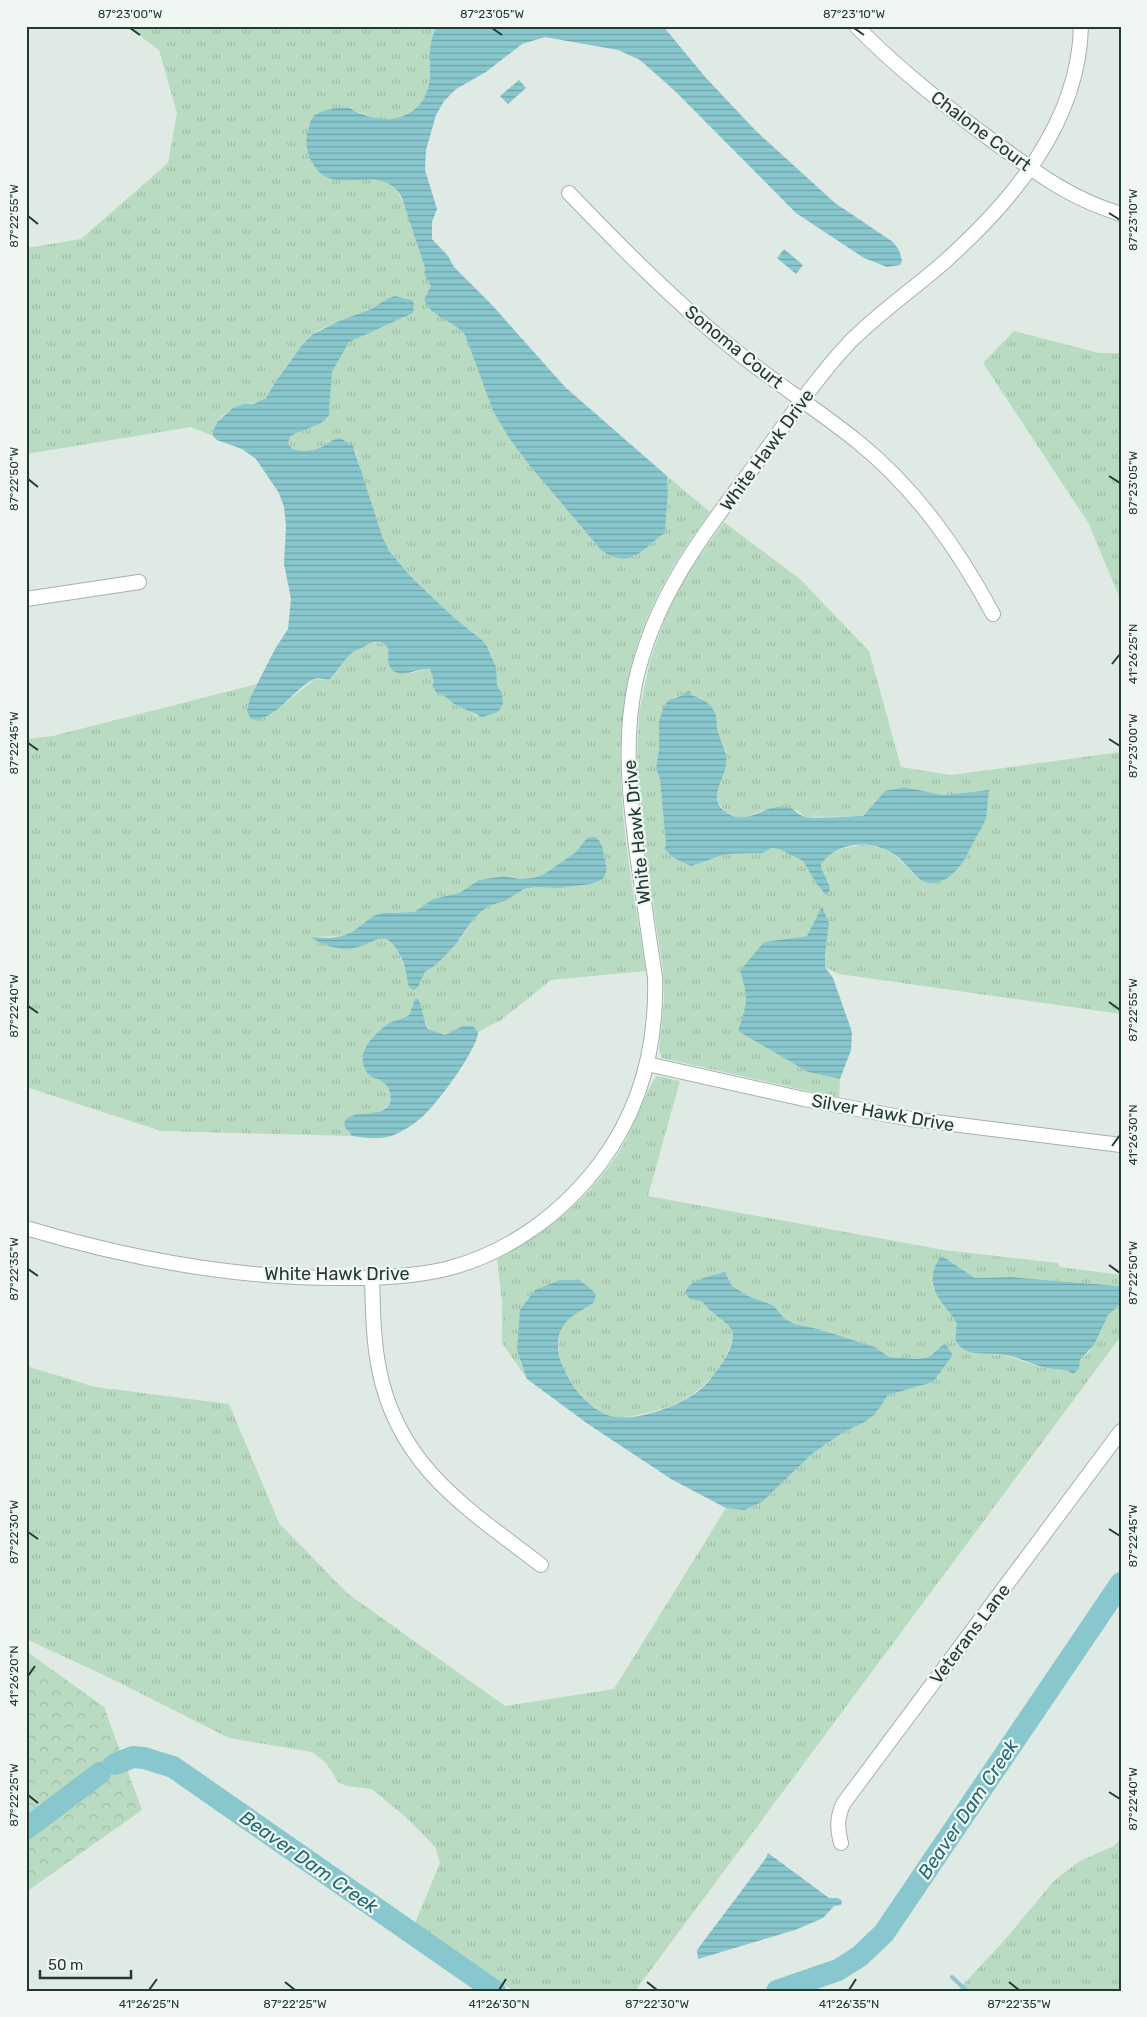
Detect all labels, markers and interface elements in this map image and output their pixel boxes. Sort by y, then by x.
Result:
text: 87°23'00"W [98,7,163,21]
text: 87°23'05"W [460,7,524,21]
text: 87°23'10"W [823,7,885,21]
street label: Chalone Court [926,86,1036,176]
text: 87°22'55"W [7,184,21,248]
text: 87°23'10"W [1126,189,1140,251]
street label: Sonoma Court [680,301,788,393]
street label: White Hawk Drive [715,385,819,515]
text: 87°22'50"W [7,447,21,511]
text: 87°23'05"W [1126,451,1140,515]
text: 41°26'25"N [1126,624,1140,684]
text: 87°22'45"W [7,711,21,775]
text: 87°23'00"W [1126,713,1140,778]
street label: White Hawk Drive [618,759,656,905]
text: 87°22'40"W [7,974,21,1038]
text: 87°22'55"W [1126,978,1140,1042]
street label: Silver Hawk Drive [810,1090,956,1136]
text: 41°26'30"N [1126,1104,1140,1166]
text: 87°22'35"W [7,1237,21,1301]
text: 87°22'50"W [1126,1241,1140,1305]
street label: White Hawk Drive [264,1263,410,1285]
text: 87°22'30"W [7,1500,21,1564]
text: 87°22'45"W [1126,1504,1140,1568]
street label: Veterans Lane [925,1579,1015,1689]
text: 41°26'20"N [7,1646,21,1706]
water label: Beaver Dam Creek [913,1735,1023,1883]
text: 87°22'25"W [7,1763,21,1827]
text: 87°22'40"W [1126,1767,1140,1831]
water label: Beaver Dam Creek [235,1806,383,1918]
scale bar [40,1947,131,1979]
text: 50 m [48,1956,83,1974]
text: 41°26'25"N [119,1997,179,2011]
text: 87°22'25"W [263,1997,327,2011]
text: 41°26'30"N [468,1997,530,2011]
text: 87°22'30"W [625,1997,689,2011]
text: 41°26'35"N [819,1997,879,2011]
text: 87°22'35"W [987,1997,1051,2011]

